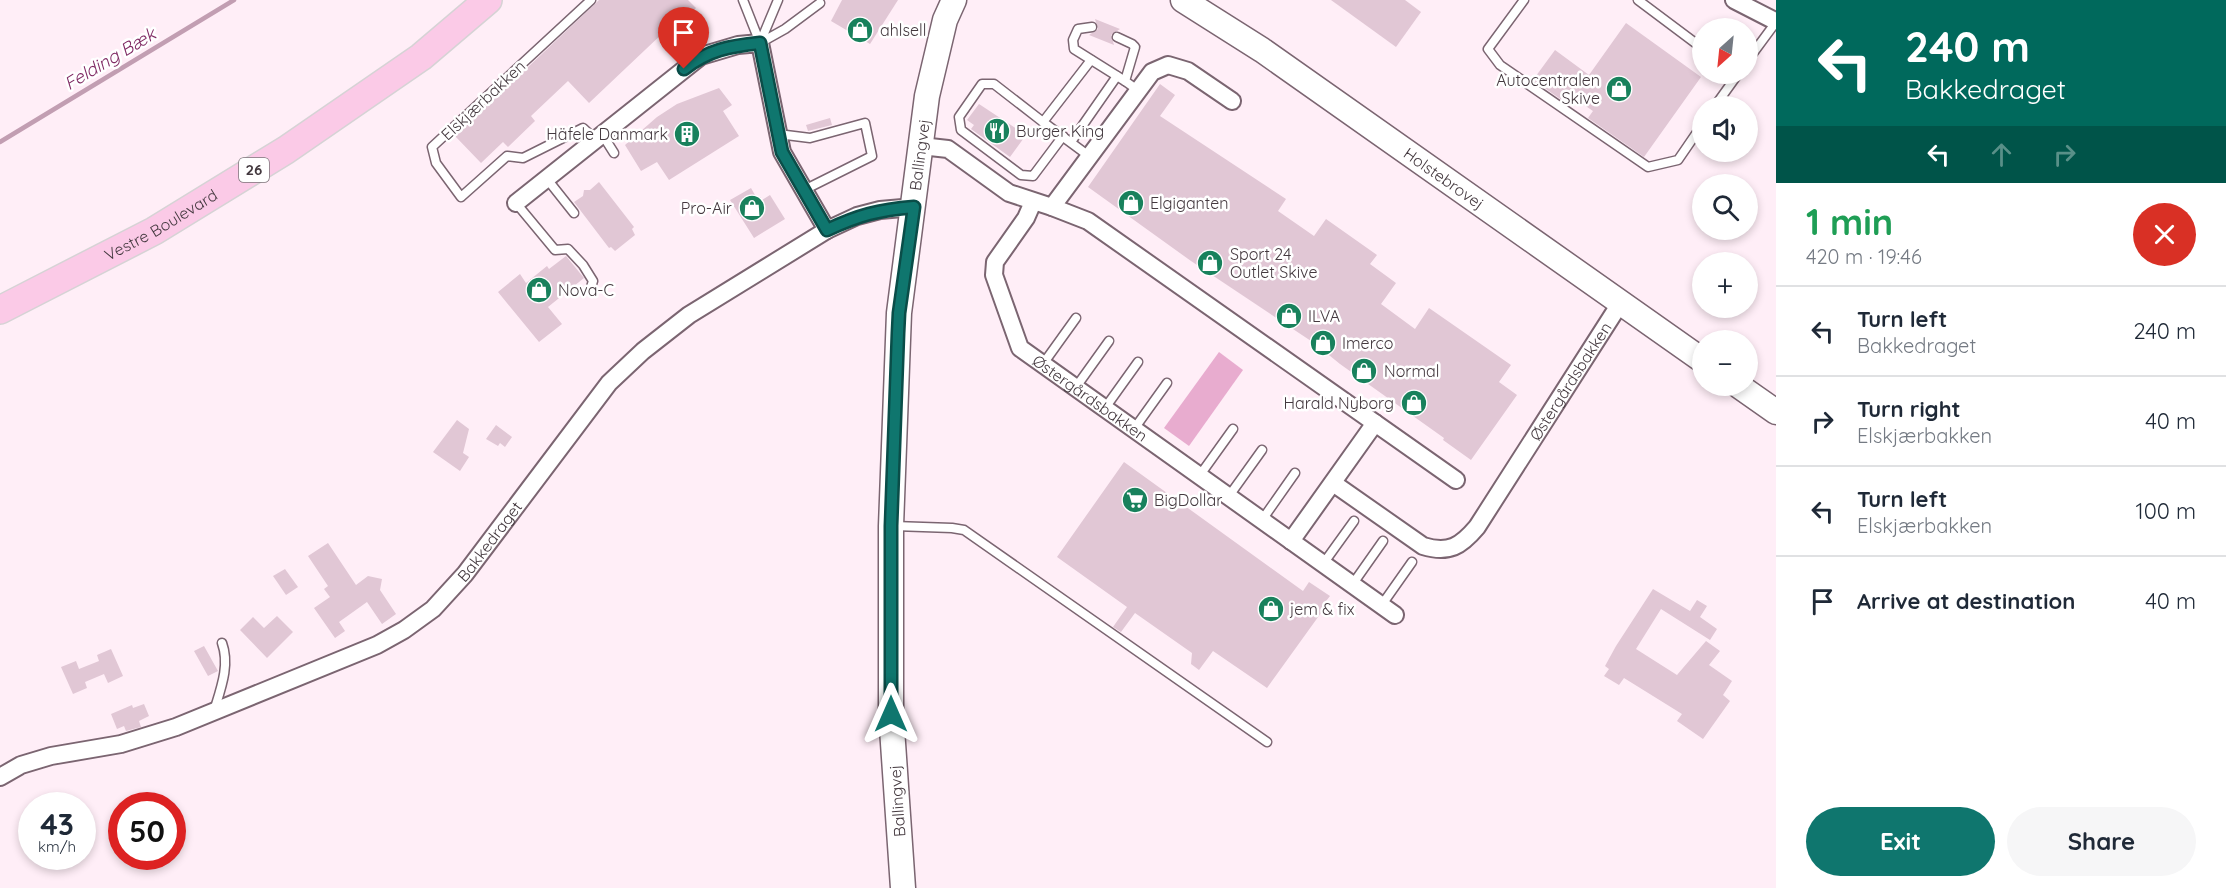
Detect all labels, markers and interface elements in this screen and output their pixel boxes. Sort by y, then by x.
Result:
pin [658,7,709,69]
shop icon: ahlsell [845,15,875,45]
icon: arrive [667,16,700,49]
north arrow [1692,18,1758,84]
map controls [1692,18,1758,396]
place label: ahlsell [880,20,926,40]
text: 240 m [1905,20,2030,73]
water label: Felding Bæk [60,21,161,95]
icon: left [1806,24,1884,102]
street label: Elskjærbakken [437,56,529,144]
place label: Autocentralen Skive [1496,70,1600,108]
text: Bakkedraget [1905,72,2066,106]
shop icon: Autocentralen Skive [1604,74,1634,104]
button: sound [1692,96,1758,162]
restaurant icon: Burger King [982,116,1012,146]
street label: Ballingvej [905,118,934,192]
building icon: Häfele Danmark [672,119,702,149]
place label: Burger King [1016,121,1104,141]
place label: Häfele Danmark [546,124,668,144]
icon: left [1922,138,1955,171]
icon: ahead [1985,138,2018,171]
icon: right [2048,138,2081,171]
street label: Holstebrovej [1400,143,1488,213]
road number: 26 [239,158,269,182]
button: search [1692,174,1758,240]
street label: Vestre Boulevard [101,185,221,265]
shop icon: Elgiganten [1116,188,1146,218]
shop icon: Pro-Air [737,193,767,223]
place label: Elgiganten [1150,193,1229,213]
place label: Pro-Air [681,198,732,218]
text: 1 min [1806,199,1893,244]
button: close [2133,203,2196,266]
place label: Sport 24 Outlet Skive [1230,244,1318,282]
text: 420 m · 19:46 [1806,244,1922,269]
shop icon: Sport 24 Outlet Skive [1195,248,1225,278]
button: + [1692,252,1758,318]
shop icon: Nova-C [524,275,554,305]
place label: Nova-C [558,280,614,300]
shop icon: ILVA [1274,301,1304,331]
text: Turn left [1857,305,1947,333]
place label: ILVA [1308,306,1340,326]
icon: left [1806,315,1839,348]
text: 240 m [2133,317,2196,345]
street label: Østergårdsbakken [1525,318,1616,444]
shop icon: Imerco [1308,328,1338,358]
button: − [1692,330,1758,396]
place label: Imerco [1342,333,1393,353]
text: Bakkedraget [1857,333,1976,358]
street label: Østergårdsbakken [1029,350,1152,446]
shop icon: Normal [1349,356,1379,386]
place label: Normal [1384,361,1439,381]
shop icon: Harald Nyborg [1399,388,1429,418]
place label: Harald Nyborg [1284,393,1394,413]
text: Turn right [1857,395,1961,423]
icon: right [1806,405,1839,438]
text: 40 m [2145,407,2196,435]
text: Elskjærbakken [1857,423,1992,448]
supermarket icon: BigDollar [1120,485,1150,515]
text: Turn left [1857,485,1947,513]
place label: BigDollar [1154,490,1222,510]
icon: left [1806,495,1839,528]
street label: Bakkedraget [453,497,526,586]
text: 100 m [2136,497,2196,525]
text: Elskjærbakken [1857,513,1992,538]
icon: arrive [1806,585,1839,618]
text: Arrive at destination [1857,587,2075,615]
text: 40 m [2145,587,2196,615]
shop icon: jem & fix [1256,594,1286,624]
place label: jem & fix [1289,599,1355,619]
position arrow [859,682,923,746]
street label: Ballingvej [885,764,909,838]
speed limit sign: 50 [108,792,186,870]
text: 43 [40,805,74,843]
button: Exit [1806,807,1995,876]
button: Share [2007,807,2196,876]
text: km/h [38,837,76,856]

